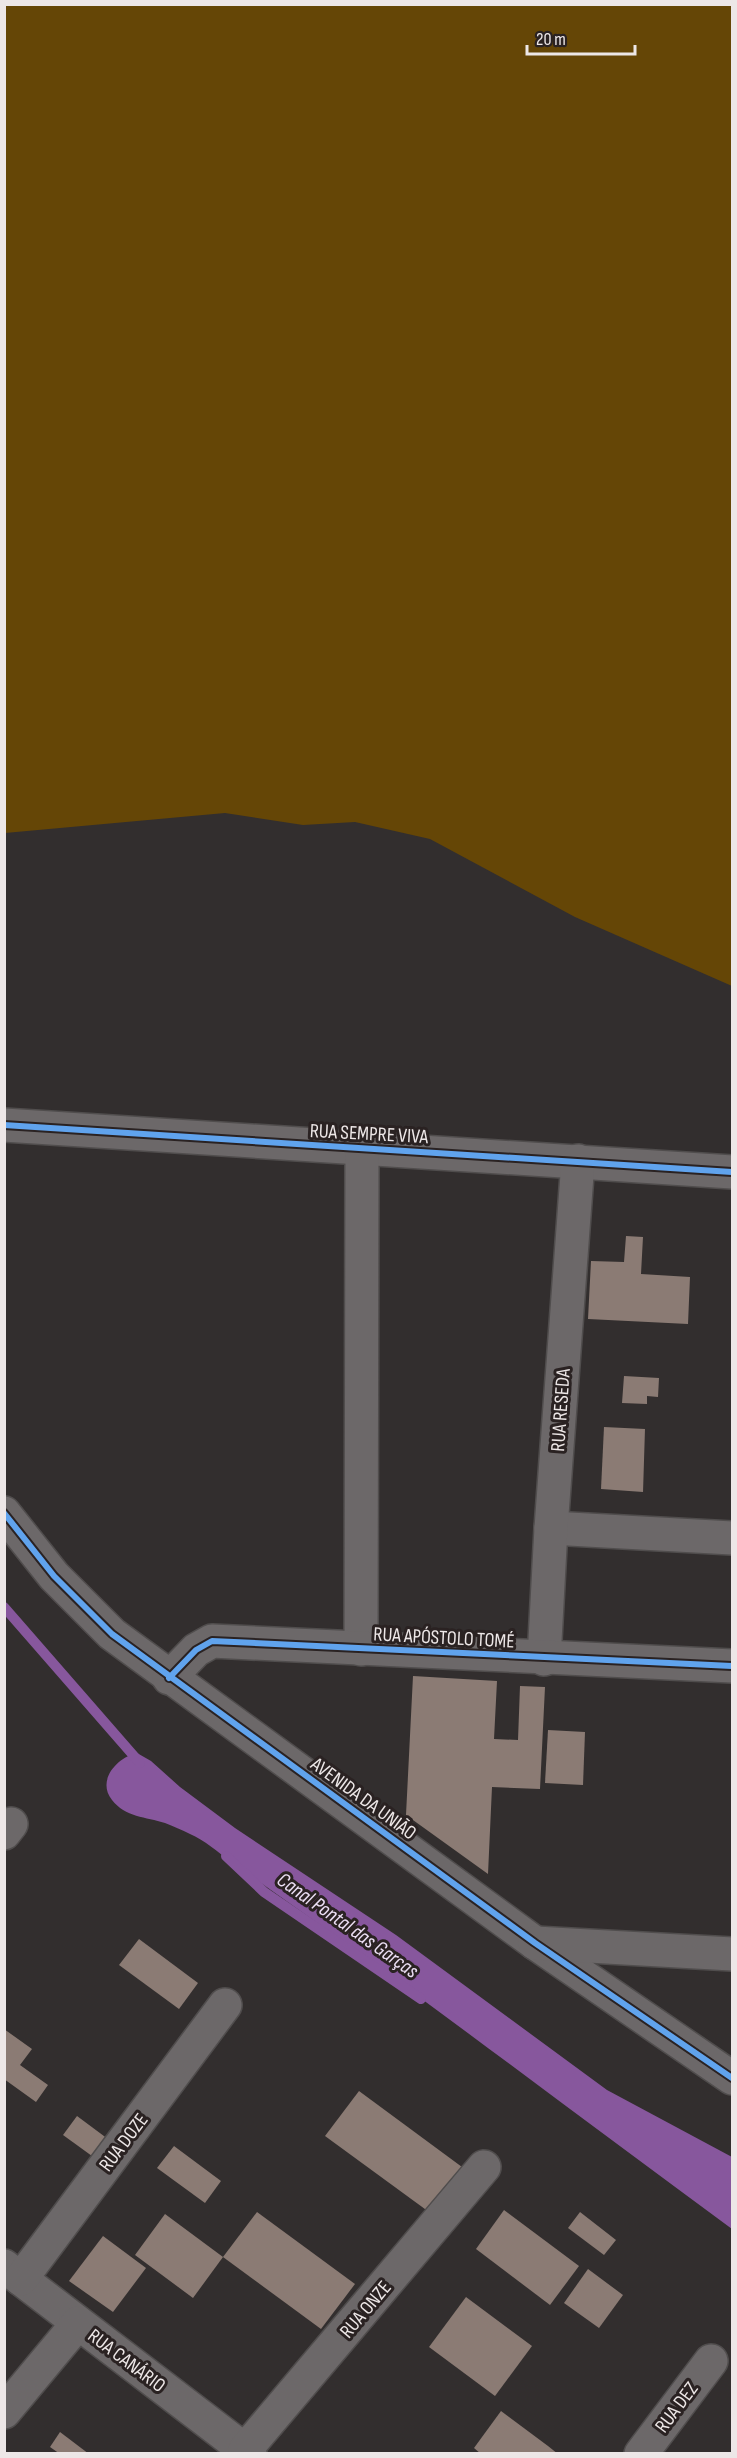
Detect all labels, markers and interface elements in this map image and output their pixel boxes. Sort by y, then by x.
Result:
scale bar [527,18,635,56]
text: 20 m [536,29,566,50]
street label: RUA SEMPRE VIVA [309,1119,429,1149]
street label: RUA RESEDA [546,1367,576,1452]
street label: RUA APÓSTOLO TOMÉ [373,1622,515,1654]
street label: AVENIDA DA UNIÃO [305,1752,421,1845]
water label: Canal Pontal das Garças [272,1867,424,1984]
street label: RUA DOZE [94,2109,153,2176]
street label: RUA ONZE [335,2276,397,2343]
street label: RUA CANÁRIO [83,2324,170,2398]
street label: RUA DEZ [650,2378,704,2438]

